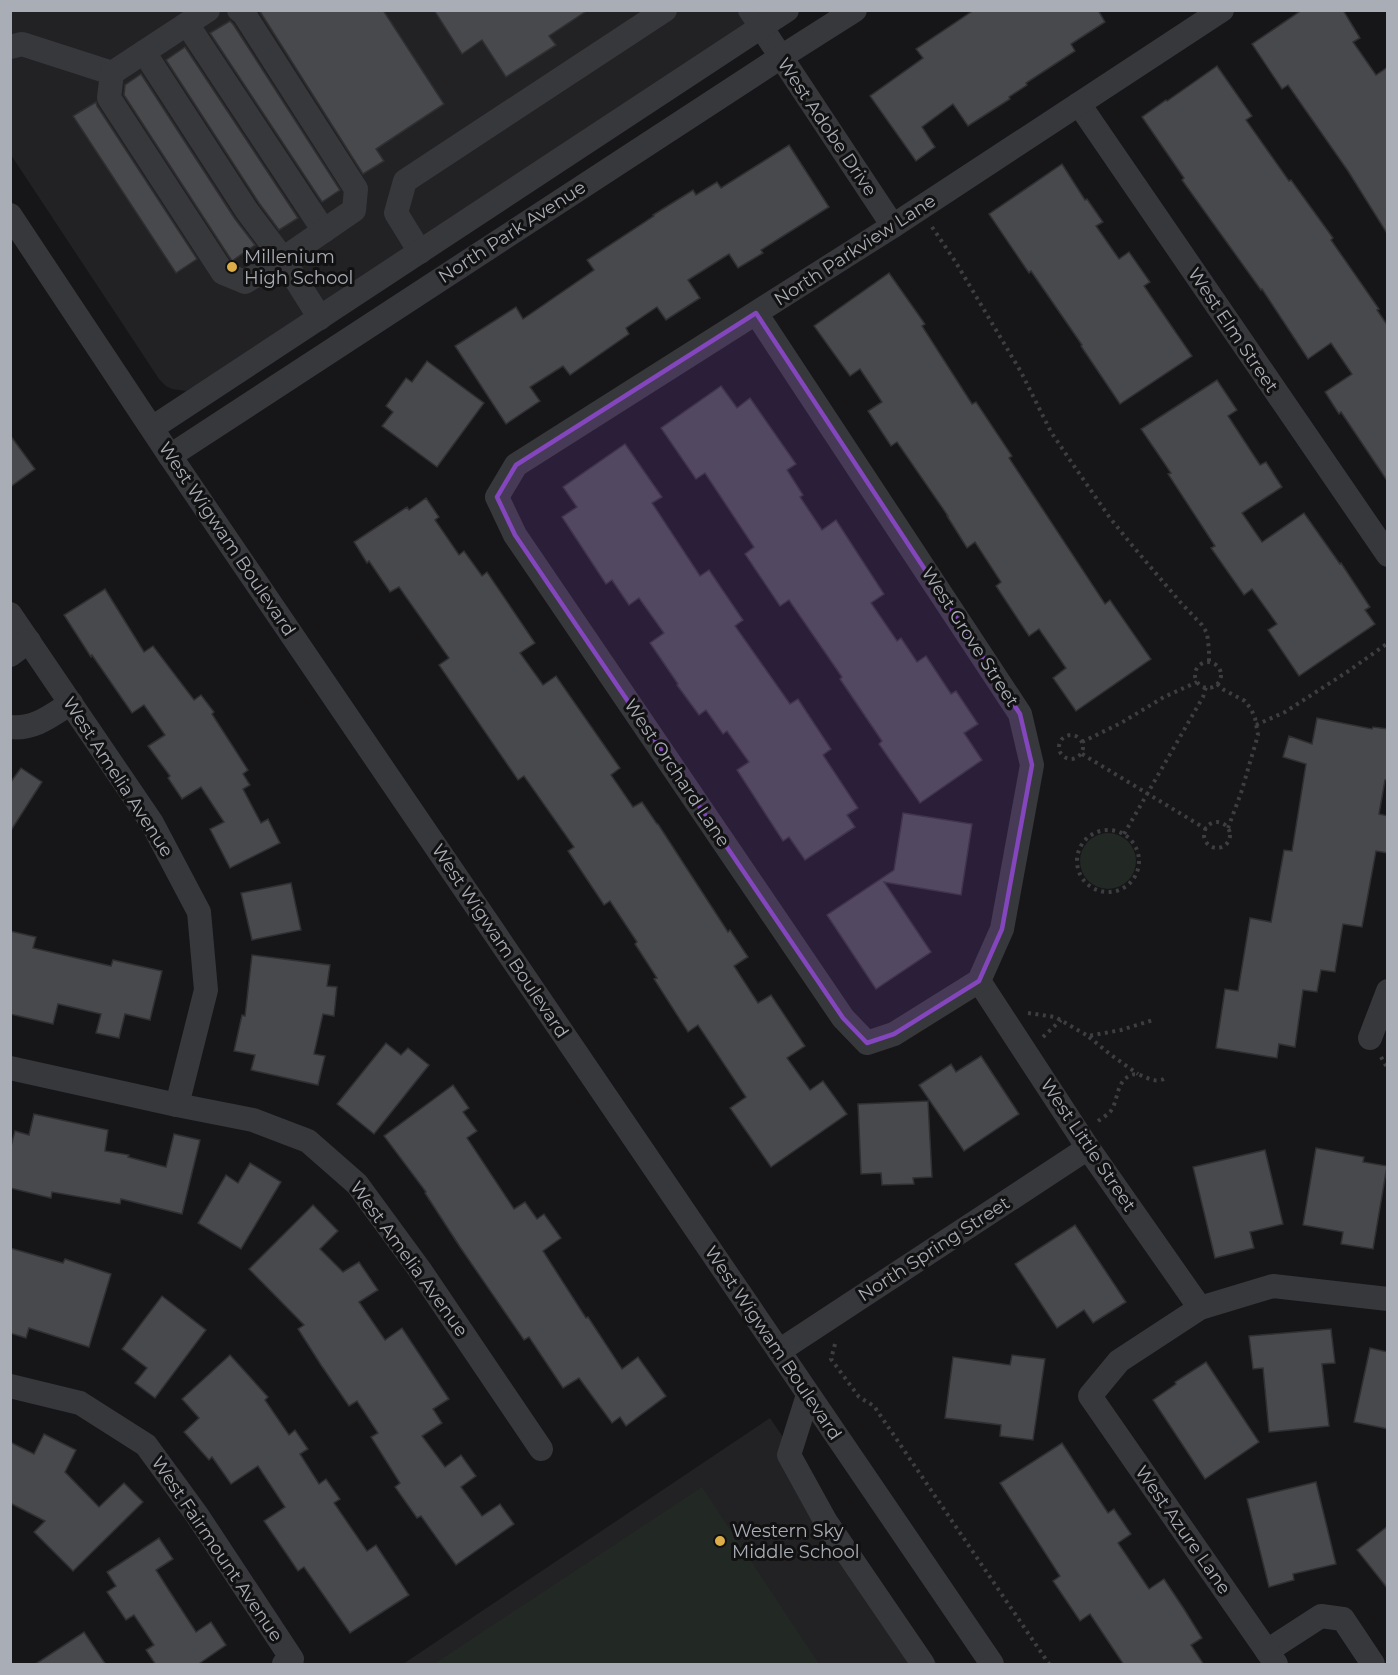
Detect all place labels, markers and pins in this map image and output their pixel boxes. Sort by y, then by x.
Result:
place label: Millenium High School [244,246,353,289]
marker: Millenium High School [225,260,239,274]
place label: Western Sky Middle School [732,1520,860,1563]
marker: Western Sky Middle School [713,1534,727,1548]

